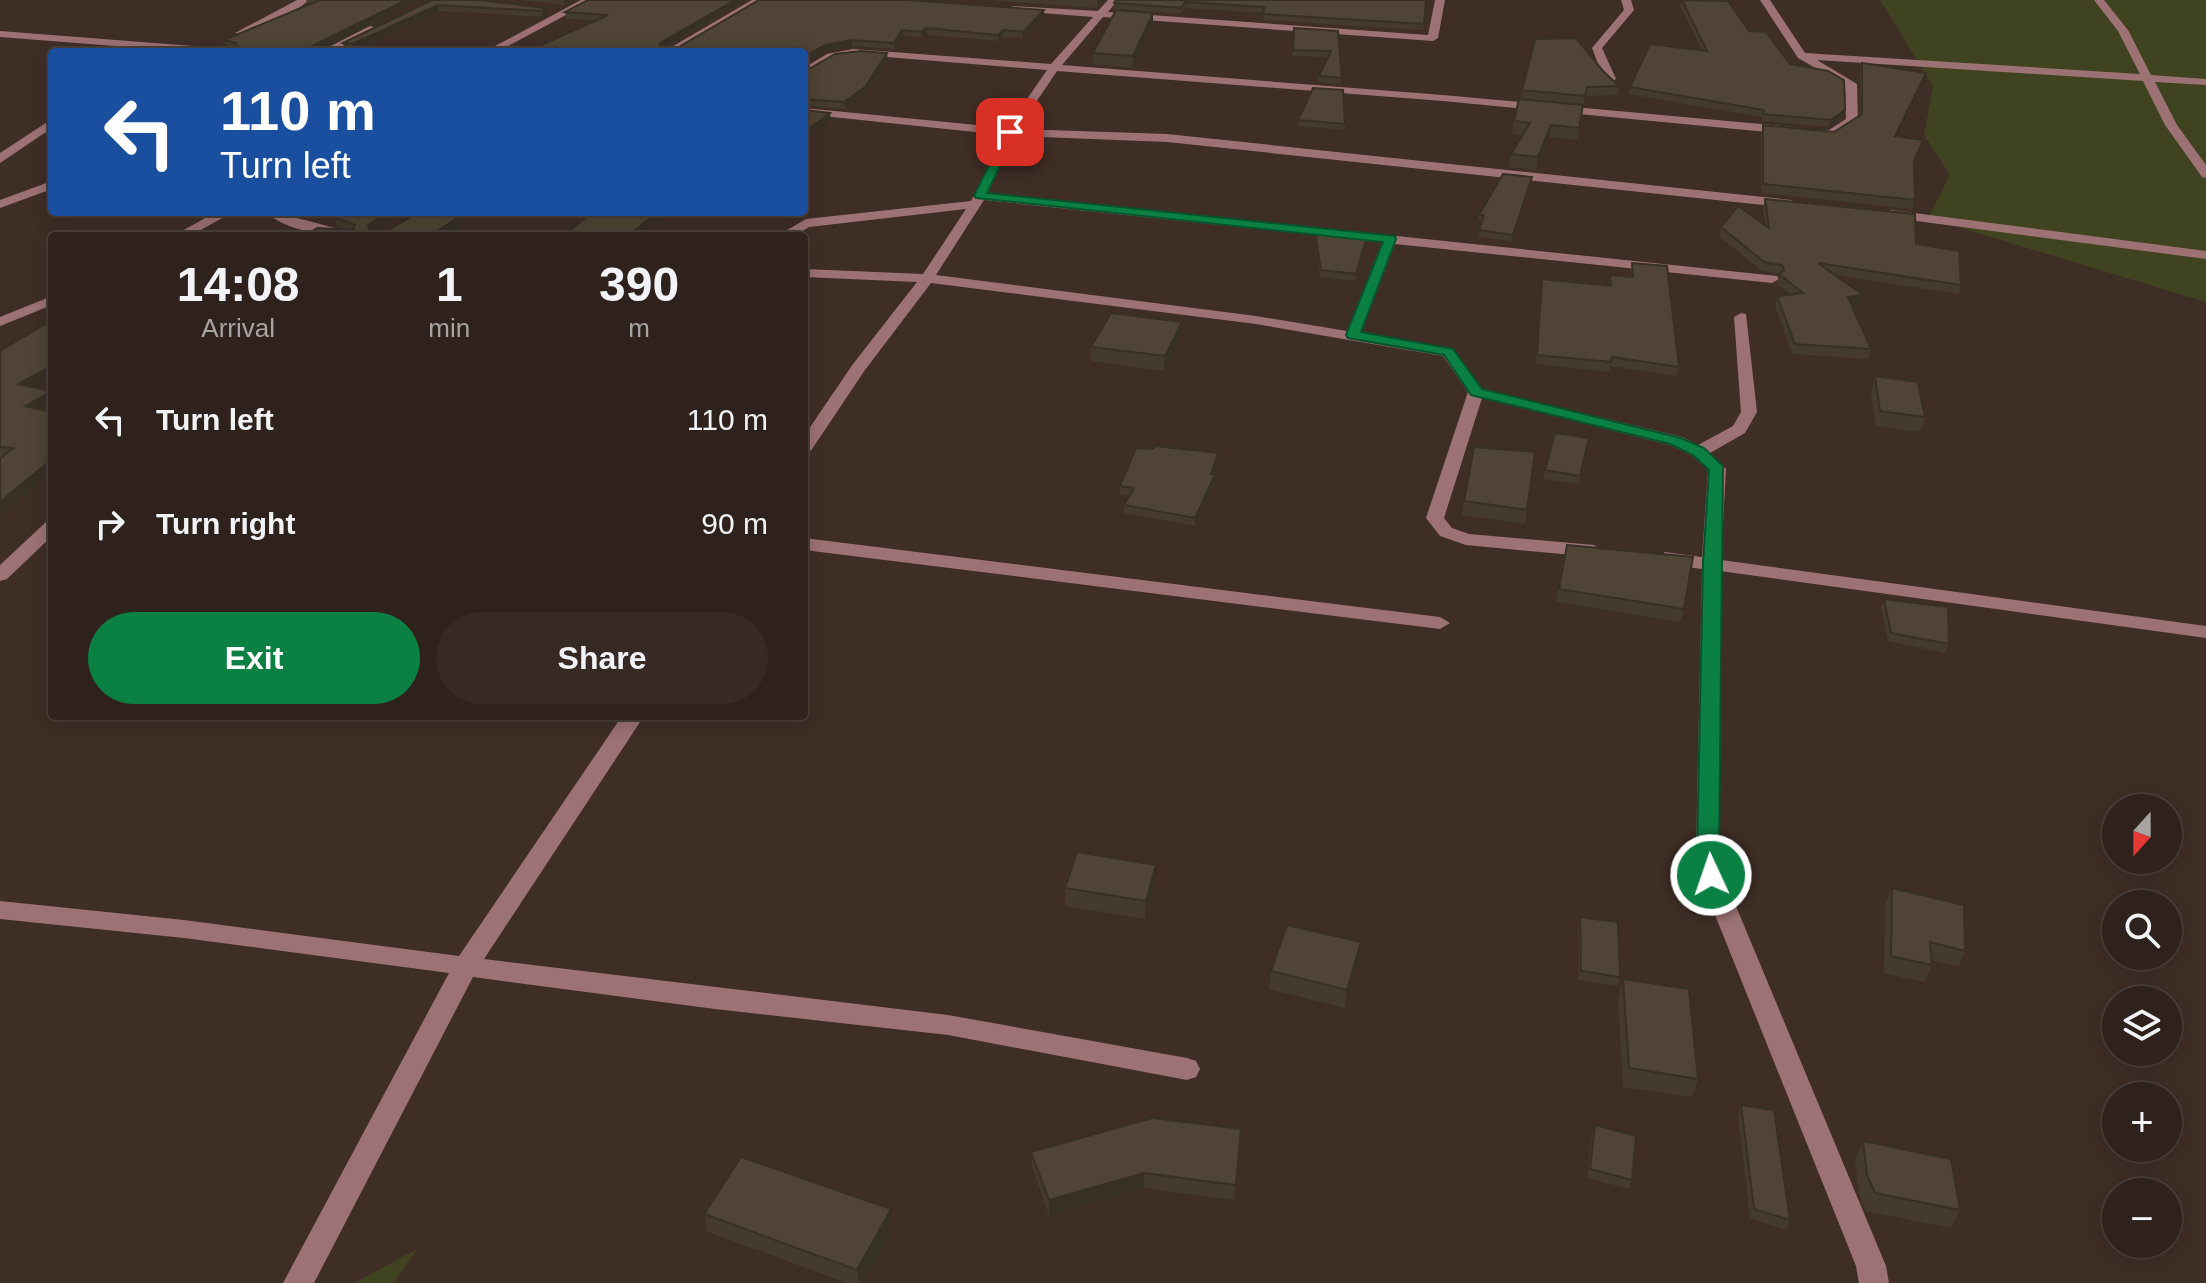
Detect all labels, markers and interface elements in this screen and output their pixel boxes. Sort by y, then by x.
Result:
text: 110 m [220,79,376,142]
icon: left [88,80,192,184]
pin [976,98,1044,166]
icon: arrive [988,110,1032,154]
text: Turn left [220,145,351,186]
text: 14:08 [177,258,300,311]
text: 1 [436,258,463,311]
text: 390 [599,258,679,311]
text: Arrival [201,313,275,343]
text: min [428,313,470,343]
text: m [628,313,650,343]
icon: left [88,398,132,442]
text: Turn left [156,403,274,436]
text: 110 m [687,403,768,436]
icon: right [88,502,132,546]
text: Turn right [156,507,295,540]
text: 90 m [701,507,768,540]
button: Exit [88,612,420,704]
button: Share [436,612,768,704]
north arrow [2102,794,2182,874]
map controls [2102,794,2182,1258]
position arrow [1669,833,1753,917]
button: search [2102,890,2182,970]
button: layers [2102,986,2182,1066]
button: + [2102,1082,2182,1162]
button: − [2102,1178,2182,1258]

